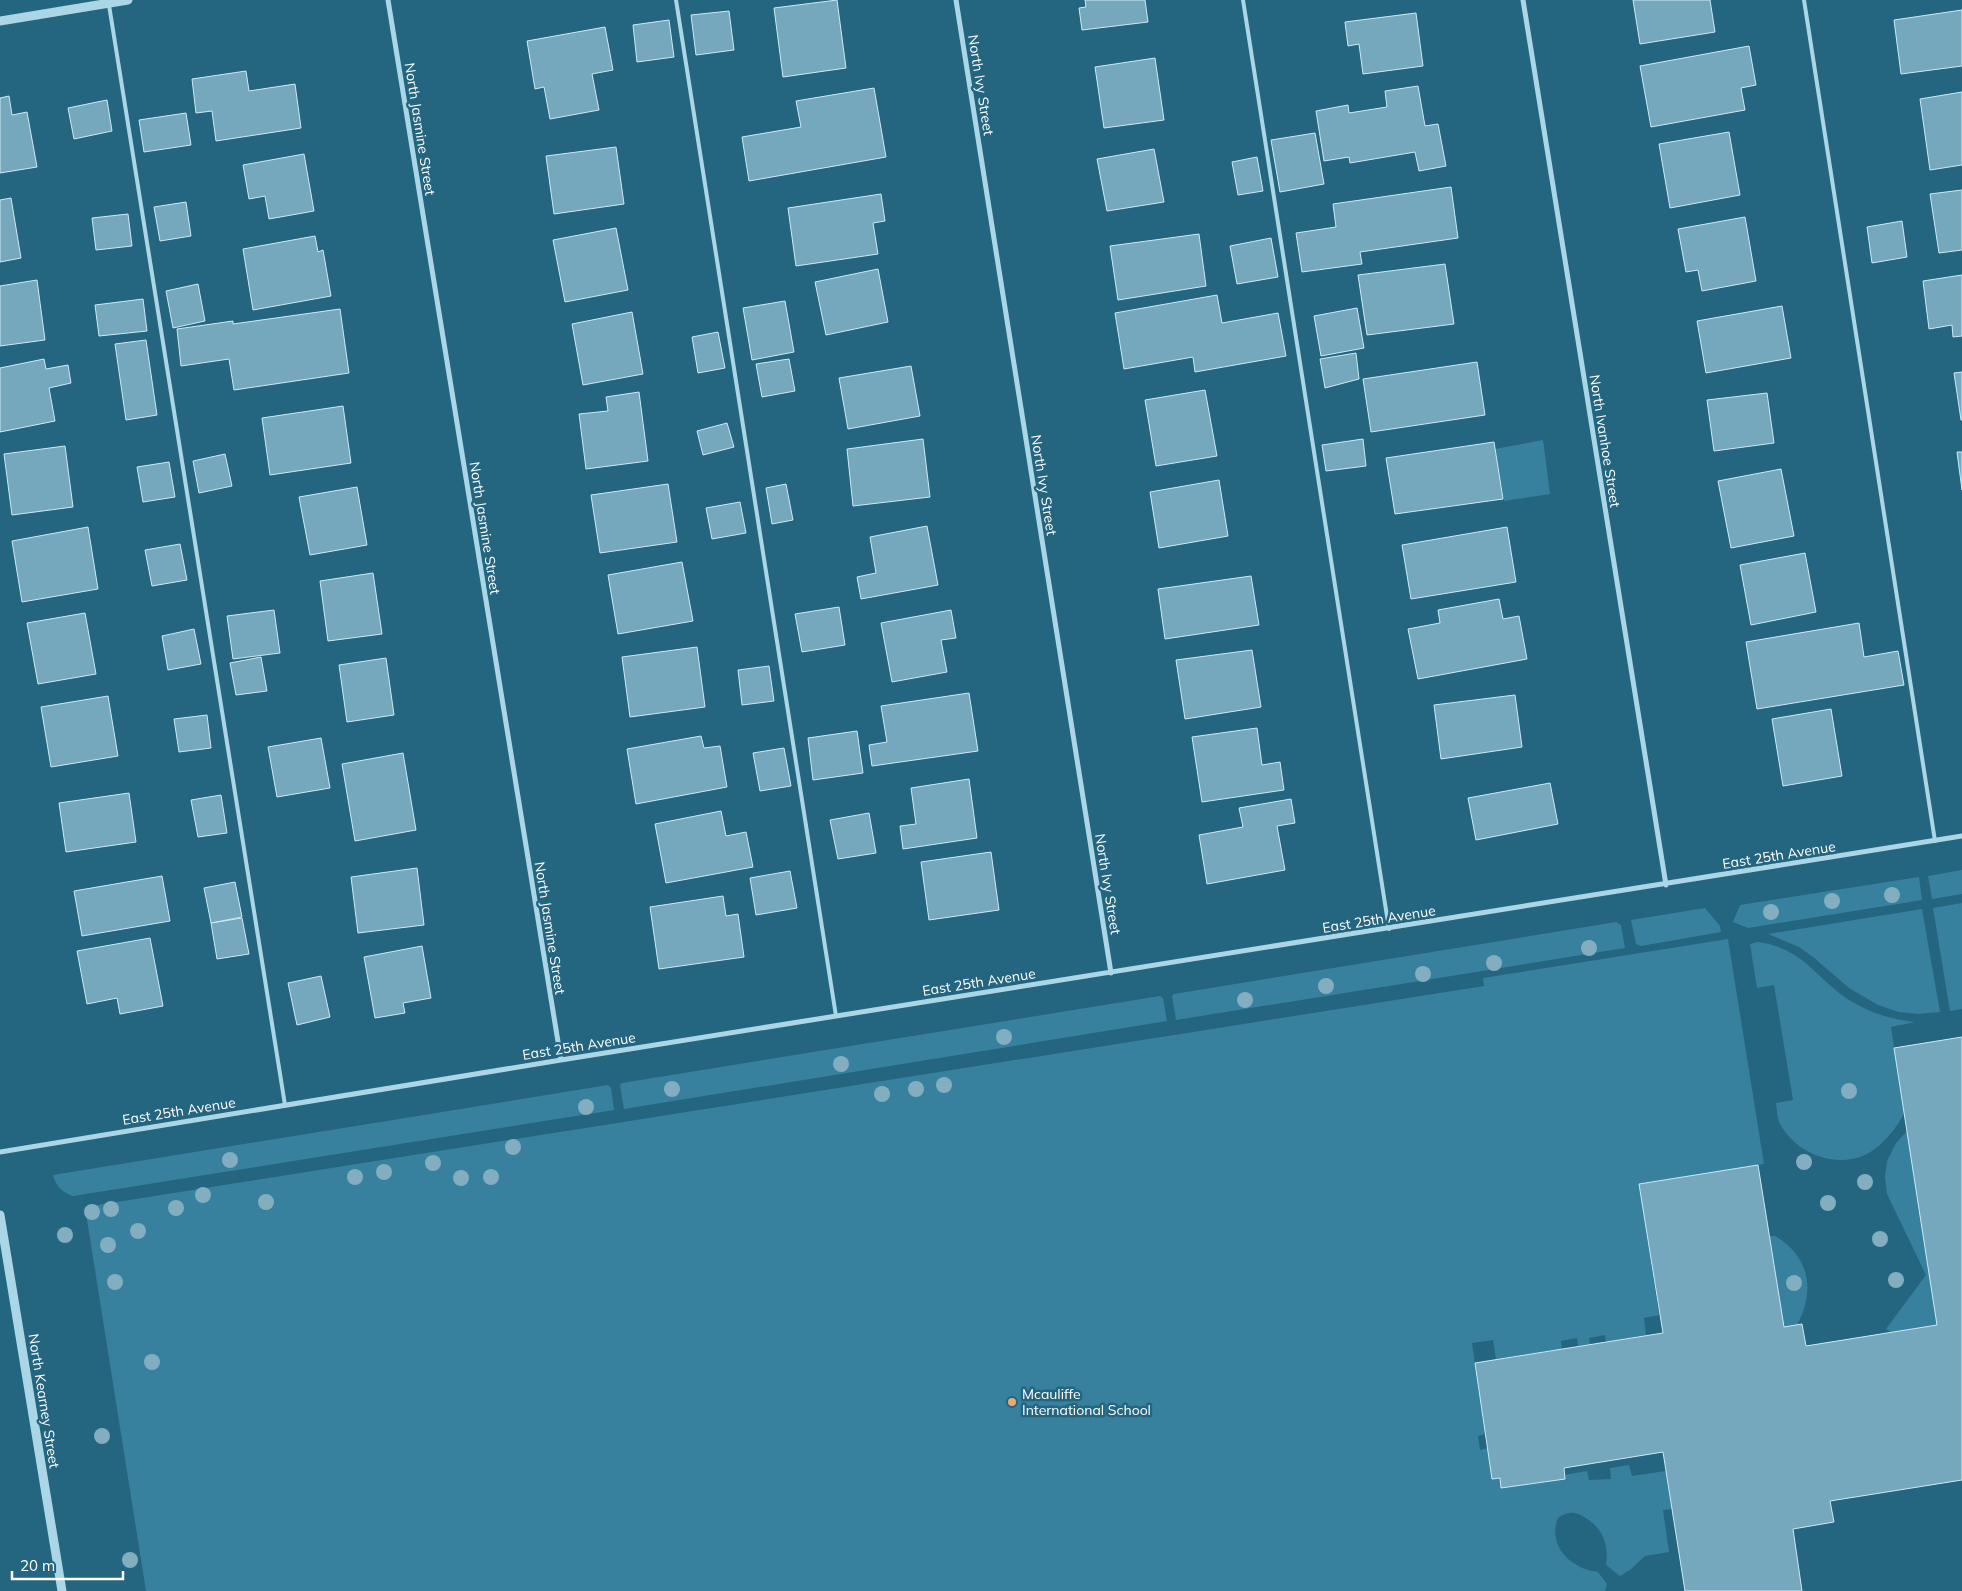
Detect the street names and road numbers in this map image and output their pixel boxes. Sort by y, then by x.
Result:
street label: North Ivy Street [964,33,998,137]
street label: North Jasmine Street [401,61,439,197]
street label: North Ivanhoe Street [1586,373,1624,509]
street label: North Ivy Street [1027,433,1061,537]
street label: North Jasmine Street [466,460,504,596]
street label: North Ivy Street [1091,832,1125,936]
street label: East 25th Avenue [1721,837,1837,873]
street label: North Jasmine Street [531,860,569,996]
street label: East 25th Avenue [1321,901,1437,937]
street label: East 25th Avenue [921,964,1037,1000]
street label: East 25th Avenue [521,1028,637,1064]
street label: East 25th Avenue [121,1093,237,1129]
street label: North Kearney Street [24,1332,64,1470]

